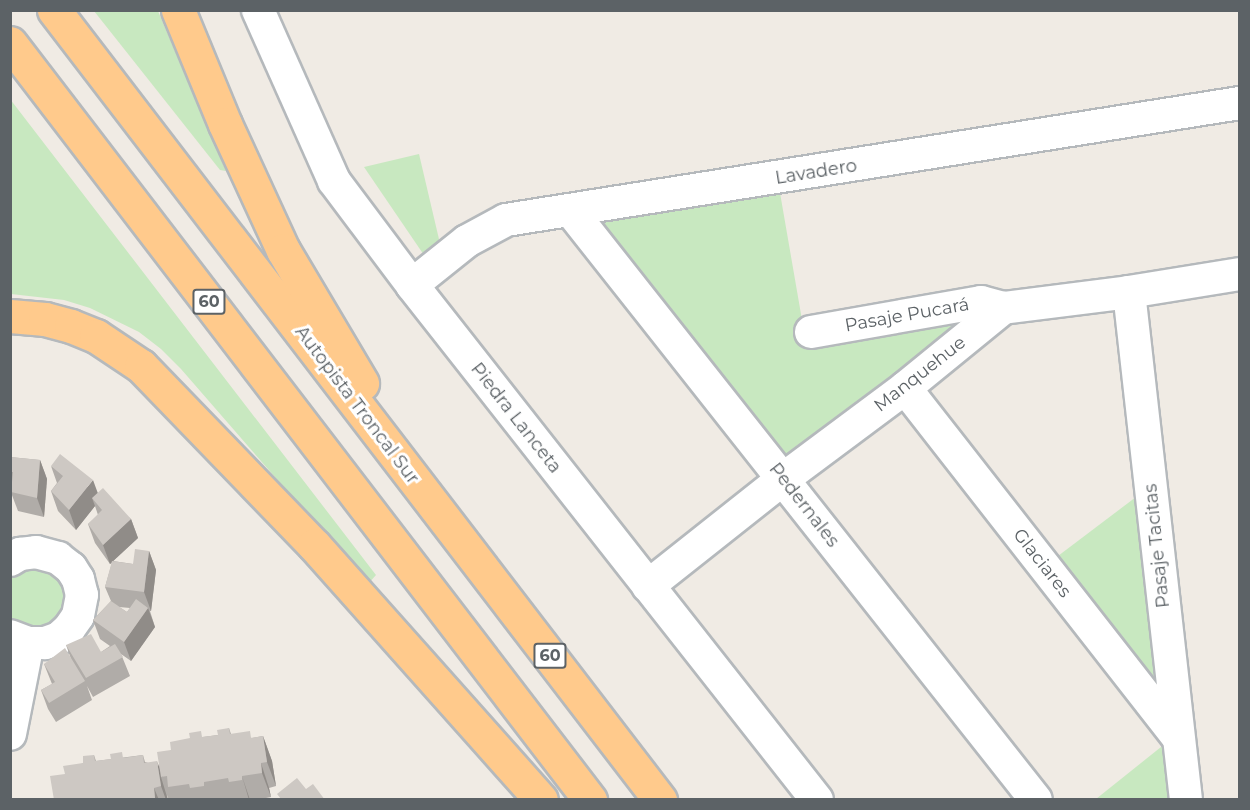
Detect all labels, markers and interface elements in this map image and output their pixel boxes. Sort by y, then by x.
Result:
street label: Lavadero [774,155,858,189]
road number: 60 [191,289,227,315]
street label: Pasaje Pucará [843,293,971,337]
street label: Autopista Troncal Sur [290,322,424,488]
street label: Manquehue [870,332,970,416]
street label: Piedra Lanceta [466,358,566,478]
street label: Pedernales [764,459,844,551]
street label: Pasaje Tacitas [1140,483,1174,609]
street label: Glaciares [1008,524,1076,602]
road number: 60 [532,643,568,669]

